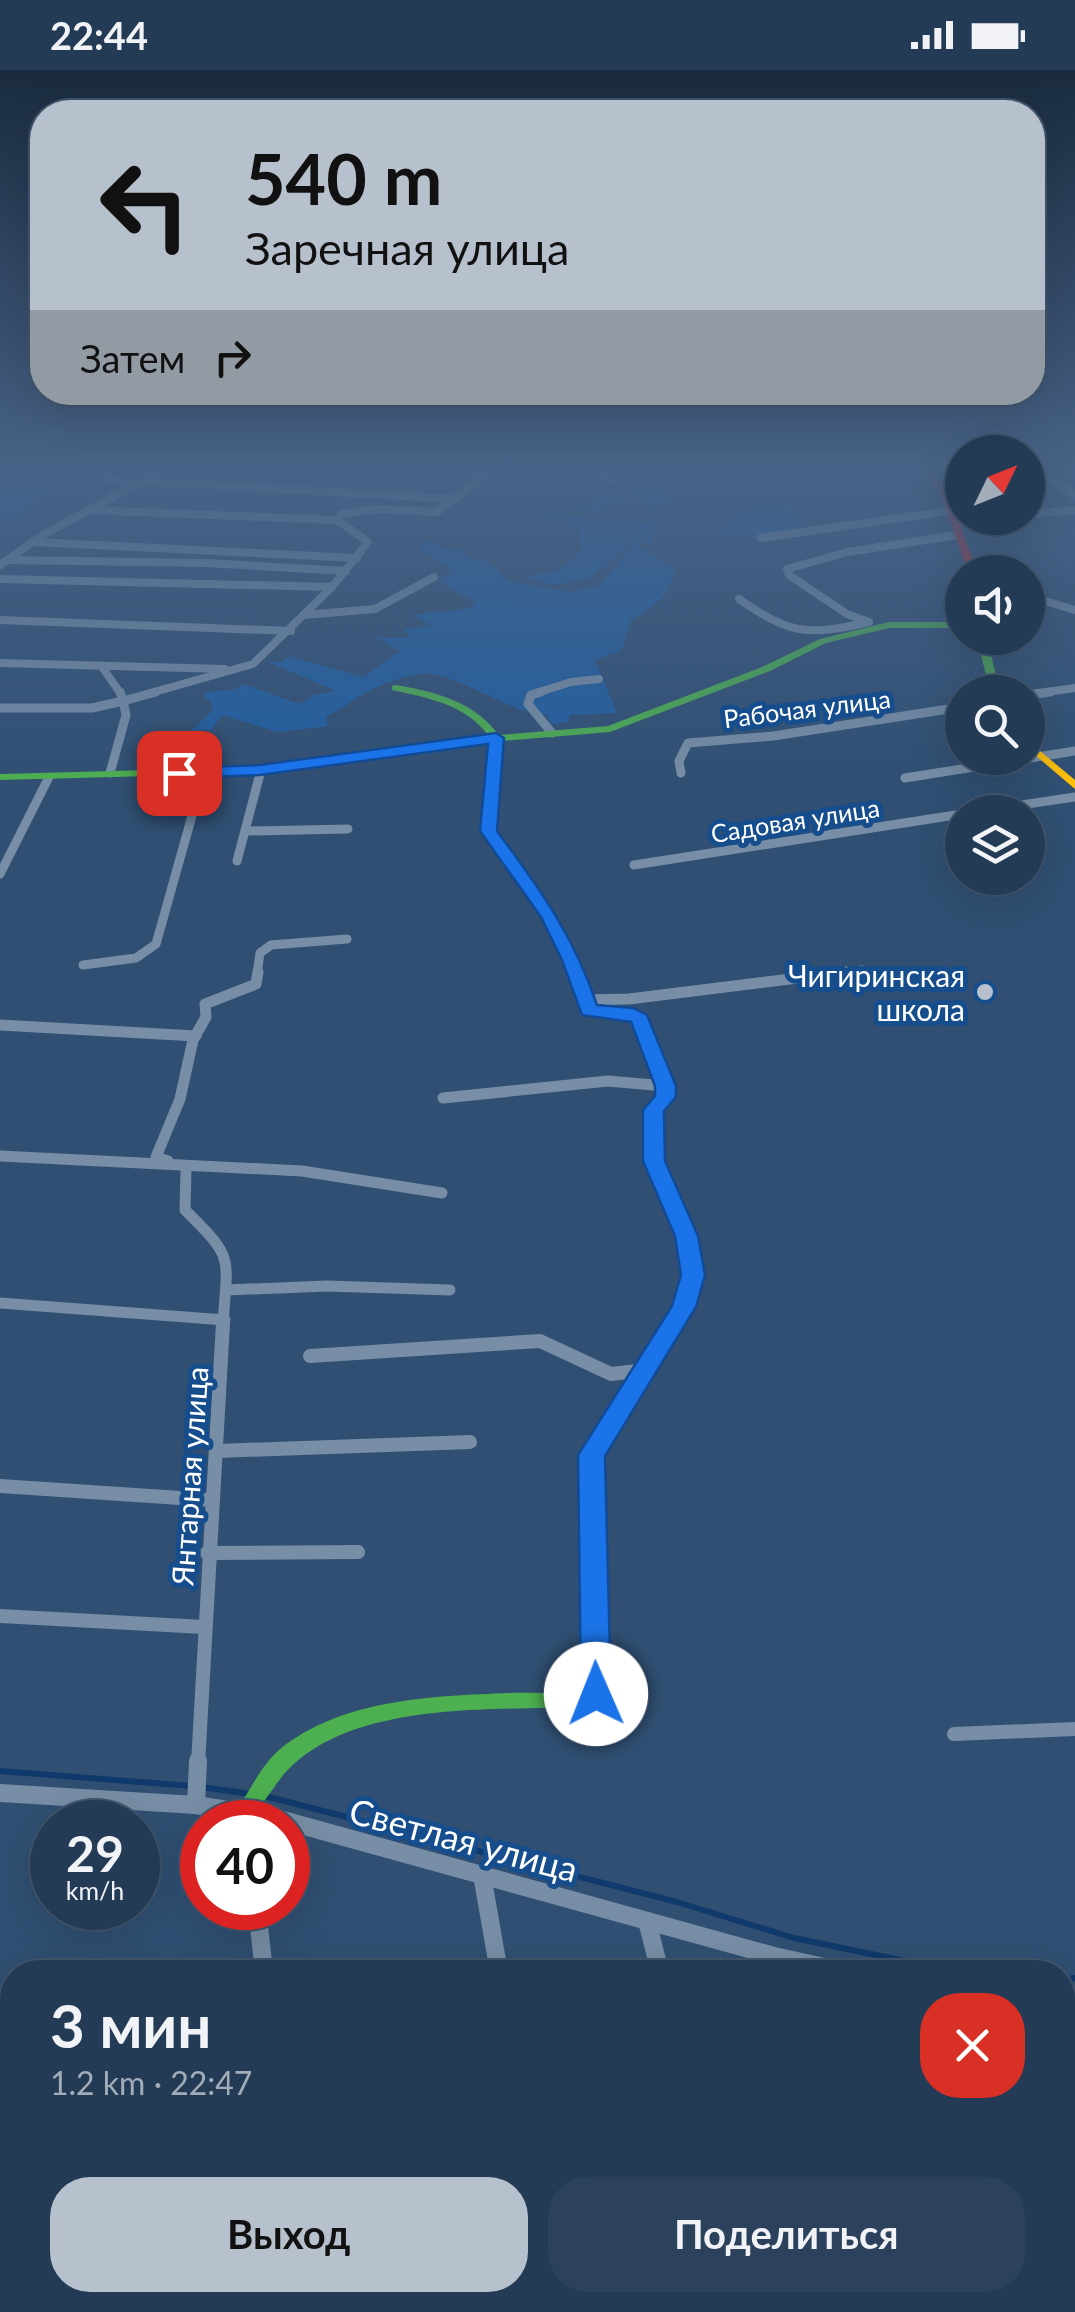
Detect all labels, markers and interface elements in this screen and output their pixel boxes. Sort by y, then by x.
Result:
text: 22:44 [50,12,148,58]
text: 540 m [245,136,442,220]
icon: left [80,140,210,270]
text: Заречная улица [245,221,569,275]
icon: right [205,330,260,385]
text: Затем [80,335,185,381]
north arrow [945,435,1045,535]
map controls [945,435,1045,895]
button: sound [945,555,1045,655]
button: search [945,675,1045,775]
street label: Рабочая улица [722,683,892,733]
pin [137,731,222,816]
icon: arrive [152,746,207,801]
street label: Садовая улица [709,792,881,848]
button: layers [945,795,1045,895]
place label: Чигиринская школа [788,957,965,1027]
marker: Чигиринская школа [974,981,996,1003]
street label: Янтарная улица [163,1365,215,1588]
position arrow [544,1642,648,1746]
street label: Светлая улица [345,1788,583,1890]
speed limit sign: 40 [180,1800,310,1930]
text: 29 [66,1823,124,1883]
text: km/h [66,1875,124,1905]
text: 3 мин [50,1989,212,2061]
button: close [920,1993,1025,2098]
text: 1.2 km · 22:47 [50,2063,252,2102]
button: Выход [50,2177,528,2292]
button: Поделиться [548,2177,1025,2292]

